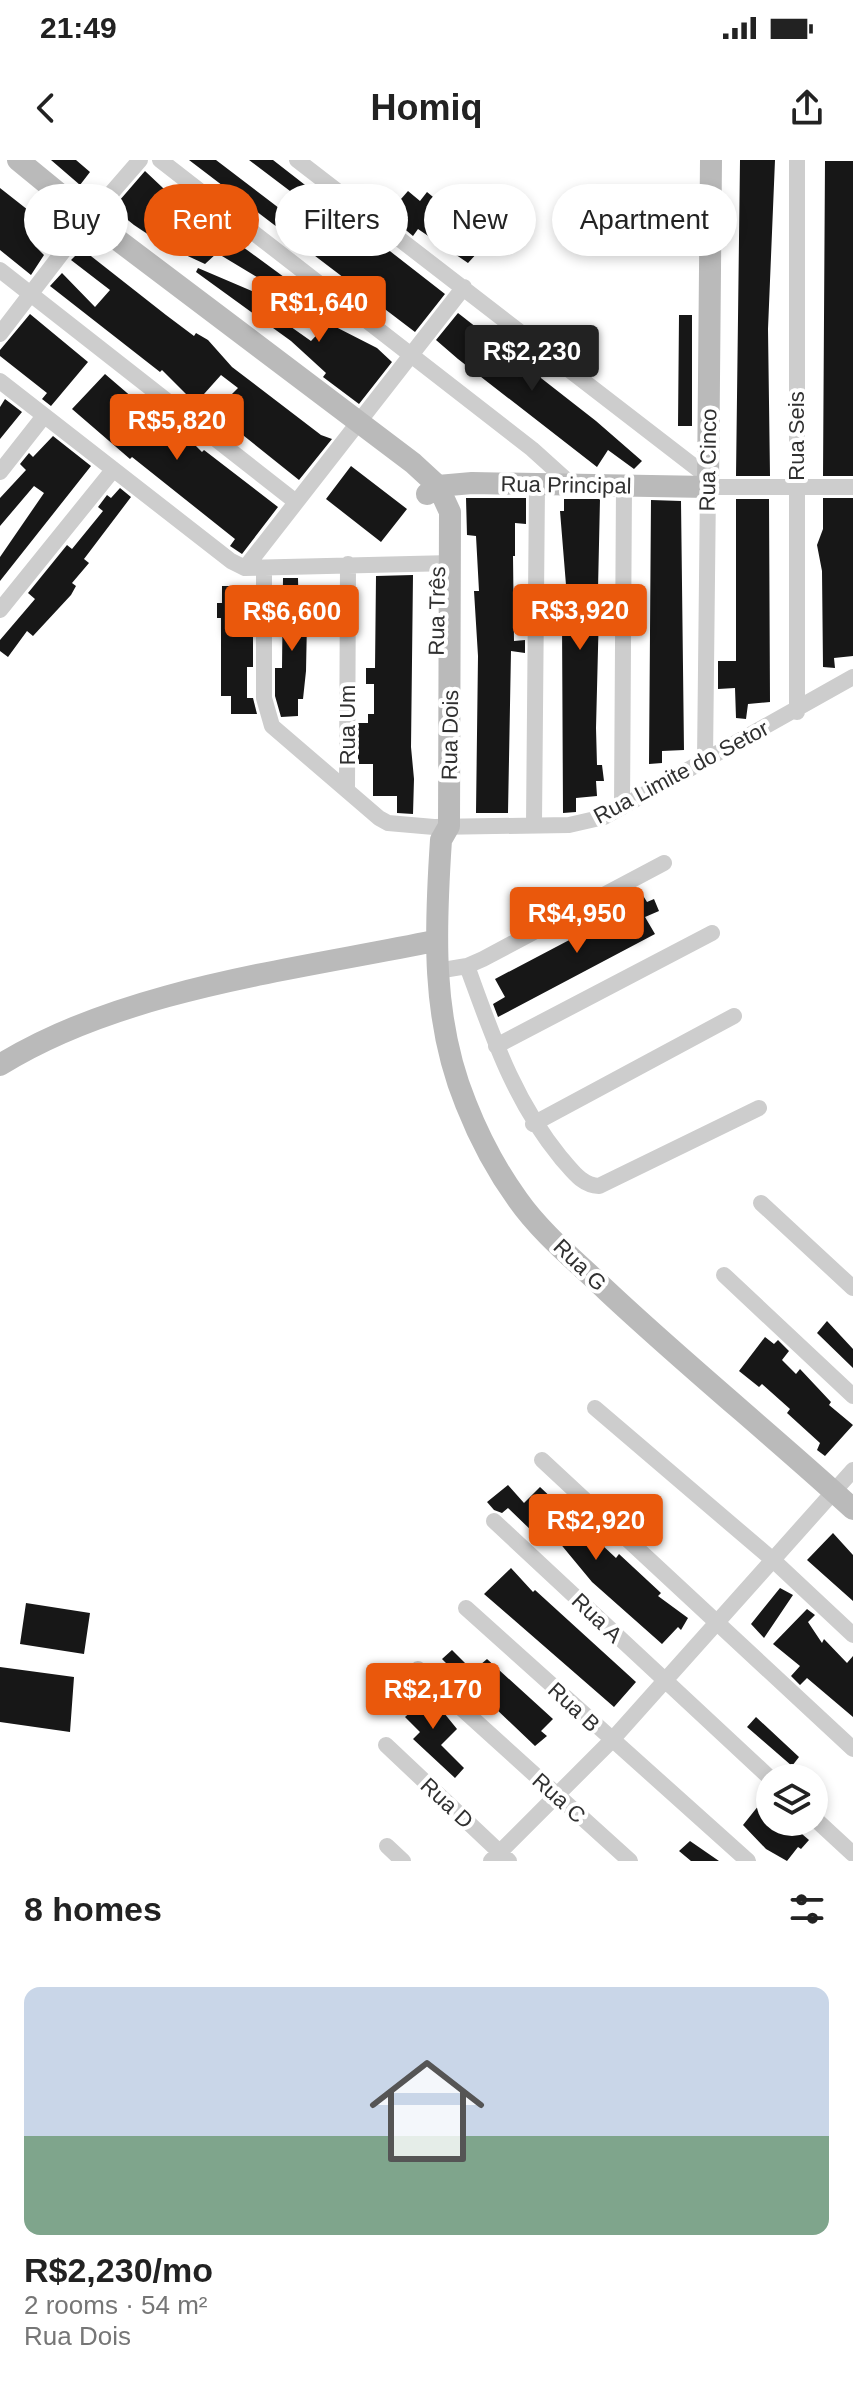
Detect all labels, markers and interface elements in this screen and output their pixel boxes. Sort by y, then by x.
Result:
text: 21:49 [40,11,117,44]
icon: back [24,86,68,130]
icon: share [785,86,829,130]
text: Homiq [371,87,483,128]
chip: Buy [24,184,128,256]
chip: Rent [144,184,259,256]
chip: Filters [275,184,408,256]
chip: New [424,184,536,256]
chip: Apartment [552,184,737,256]
pin: R$1,640 [245,276,393,344]
text: R$1,640 [270,287,368,317]
pin: R$2,230 [458,325,606,393]
text: R$2,230 [483,336,581,366]
street label: Rua Seis [784,391,809,481]
pin: R$5,820 [103,394,251,462]
text: R$5,820 [128,405,226,435]
street label: Rua Cinco [695,408,721,512]
street label: Rua Principal [500,471,632,499]
street label: Rua Três [424,566,450,656]
pin: R$3,920 [506,584,654,652]
pin: R$6,600 [218,585,366,653]
text: R$3,920 [531,595,629,625]
text: R$6,600 [243,596,341,626]
street label: Rua Um [335,685,360,765]
street label: Rua Dois [437,690,463,780]
street label: Rua Limite do Setor [589,715,773,829]
pin: R$4,950 [503,887,651,955]
text: R$4,950 [528,898,626,928]
street label: Rua G [548,1234,612,1296]
pin: R$2,920 [522,1494,670,1562]
text: R$2,920 [547,1505,645,1535]
street label: Rua A [567,1588,627,1648]
pin: R$2,170 [359,1663,507,1731]
text: R$2,170 [384,1674,482,1704]
street label: Rua B [543,1677,605,1737]
map controls [756,1764,828,1836]
button: layers [756,1764,828,1836]
street label: Rua C [527,1768,591,1828]
street label: Rua D [416,1773,478,1833]
icon: filters [785,1887,829,1931]
text: 8 homes [24,1890,162,1928]
icon: home [355,2039,499,2183]
text: R$2,230/mo [24,2251,213,2289]
text: 2 rooms · 54 m² [24,2290,208,2320]
text: Rua Dois [24,2321,131,2351]

